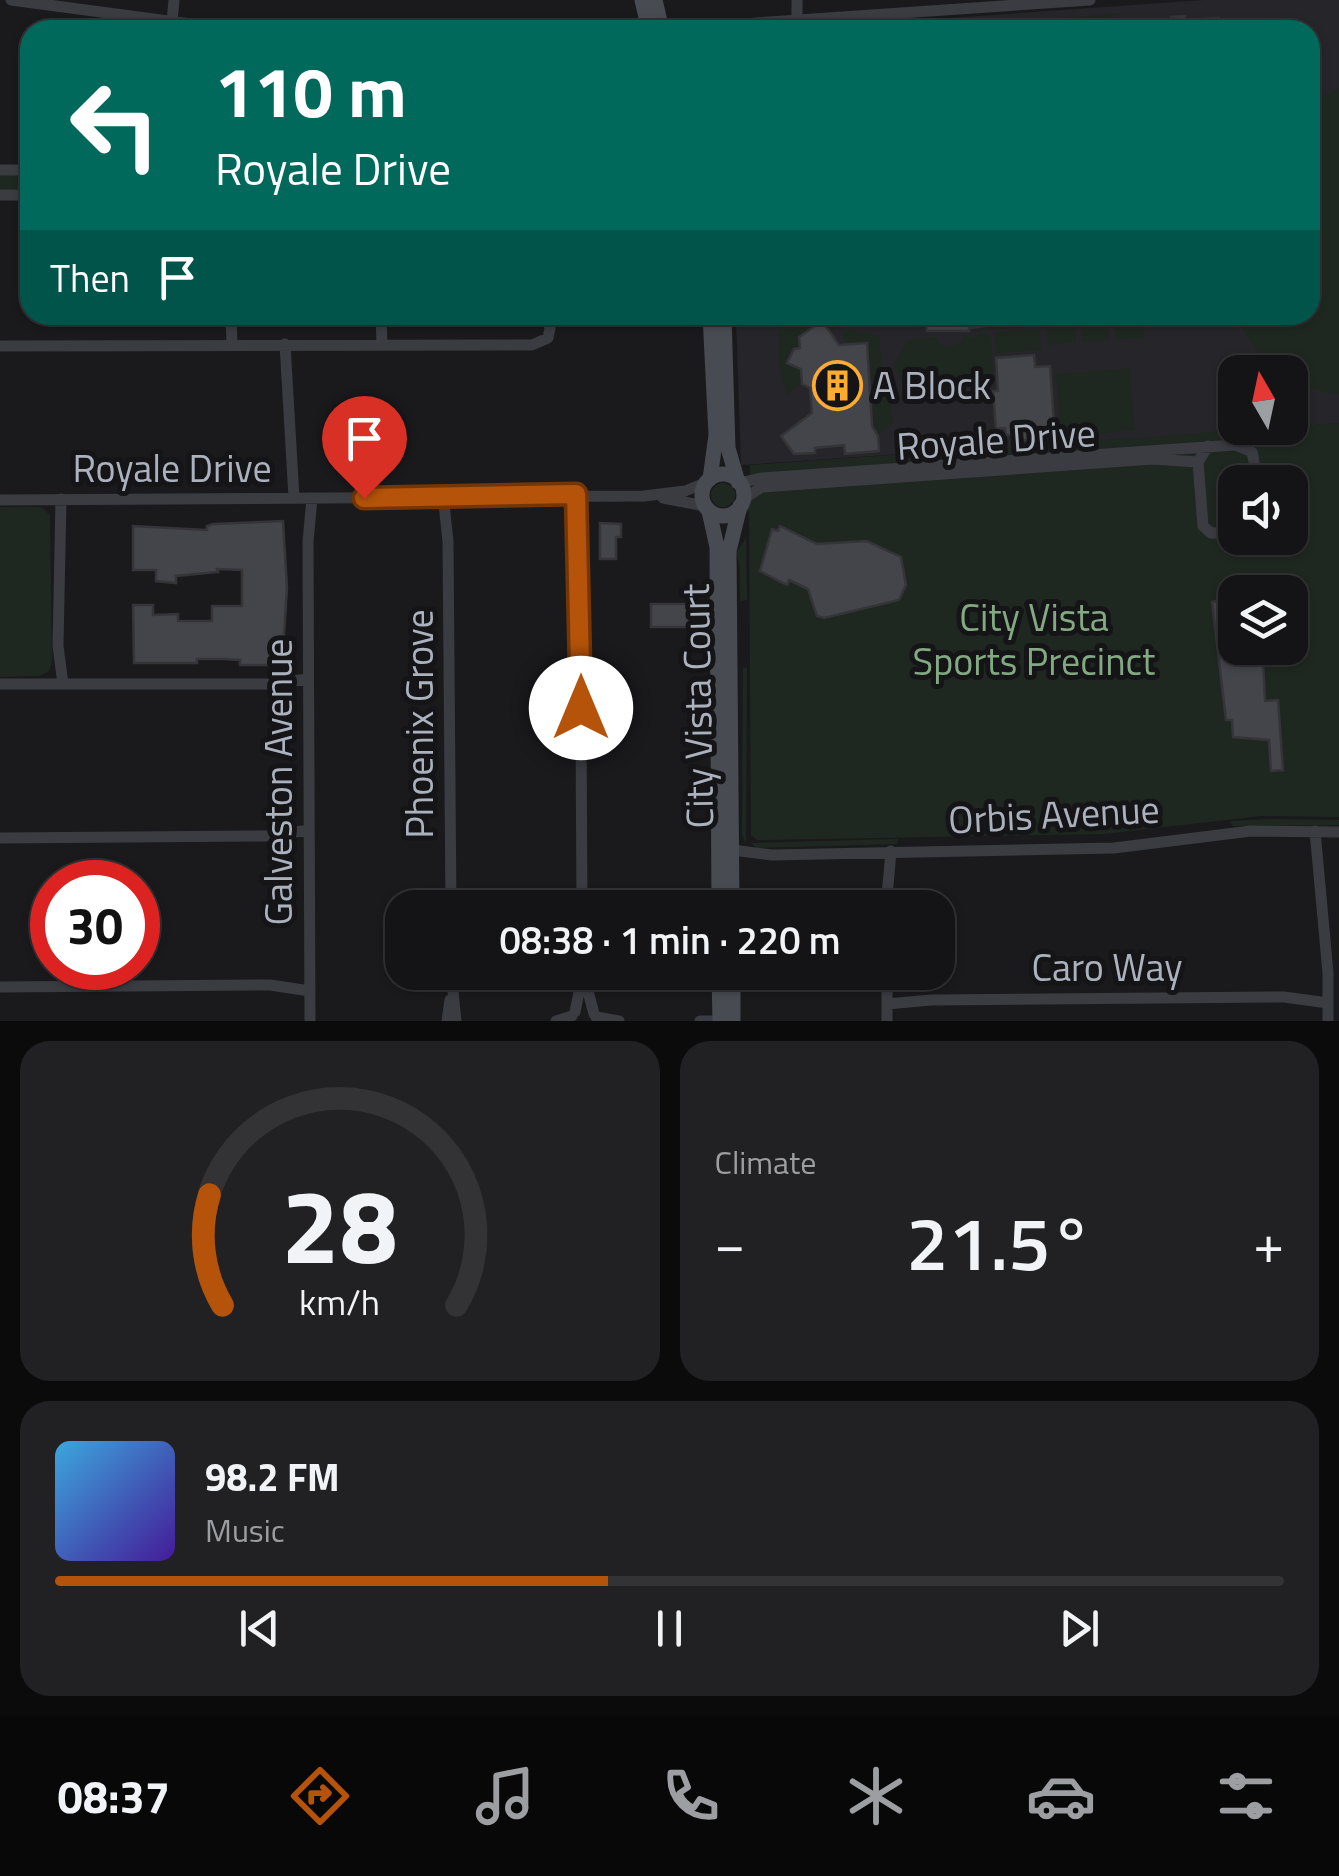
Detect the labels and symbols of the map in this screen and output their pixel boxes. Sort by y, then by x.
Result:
north arrow [1218,355,1308,445]
place label: A Block [873,356,991,414]
building icon: A Block [812,360,864,412]
pin [322,396,407,499]
street label: Royale Drive [895,403,1097,475]
street label: Royale Drive [72,439,272,497]
street label: City Vista Court [666,583,728,829]
park label: City Vista Sports Precinct [913,588,1155,690]
street label: Phoenix Grove [390,609,448,839]
street label: Galveston Avenue [249,638,307,926]
position arrow [529,656,633,760]
street label: Orbis Avenue [947,780,1161,848]
speed limit sign: 30 [30,860,160,990]
street label: Caro Way [1031,938,1183,996]

